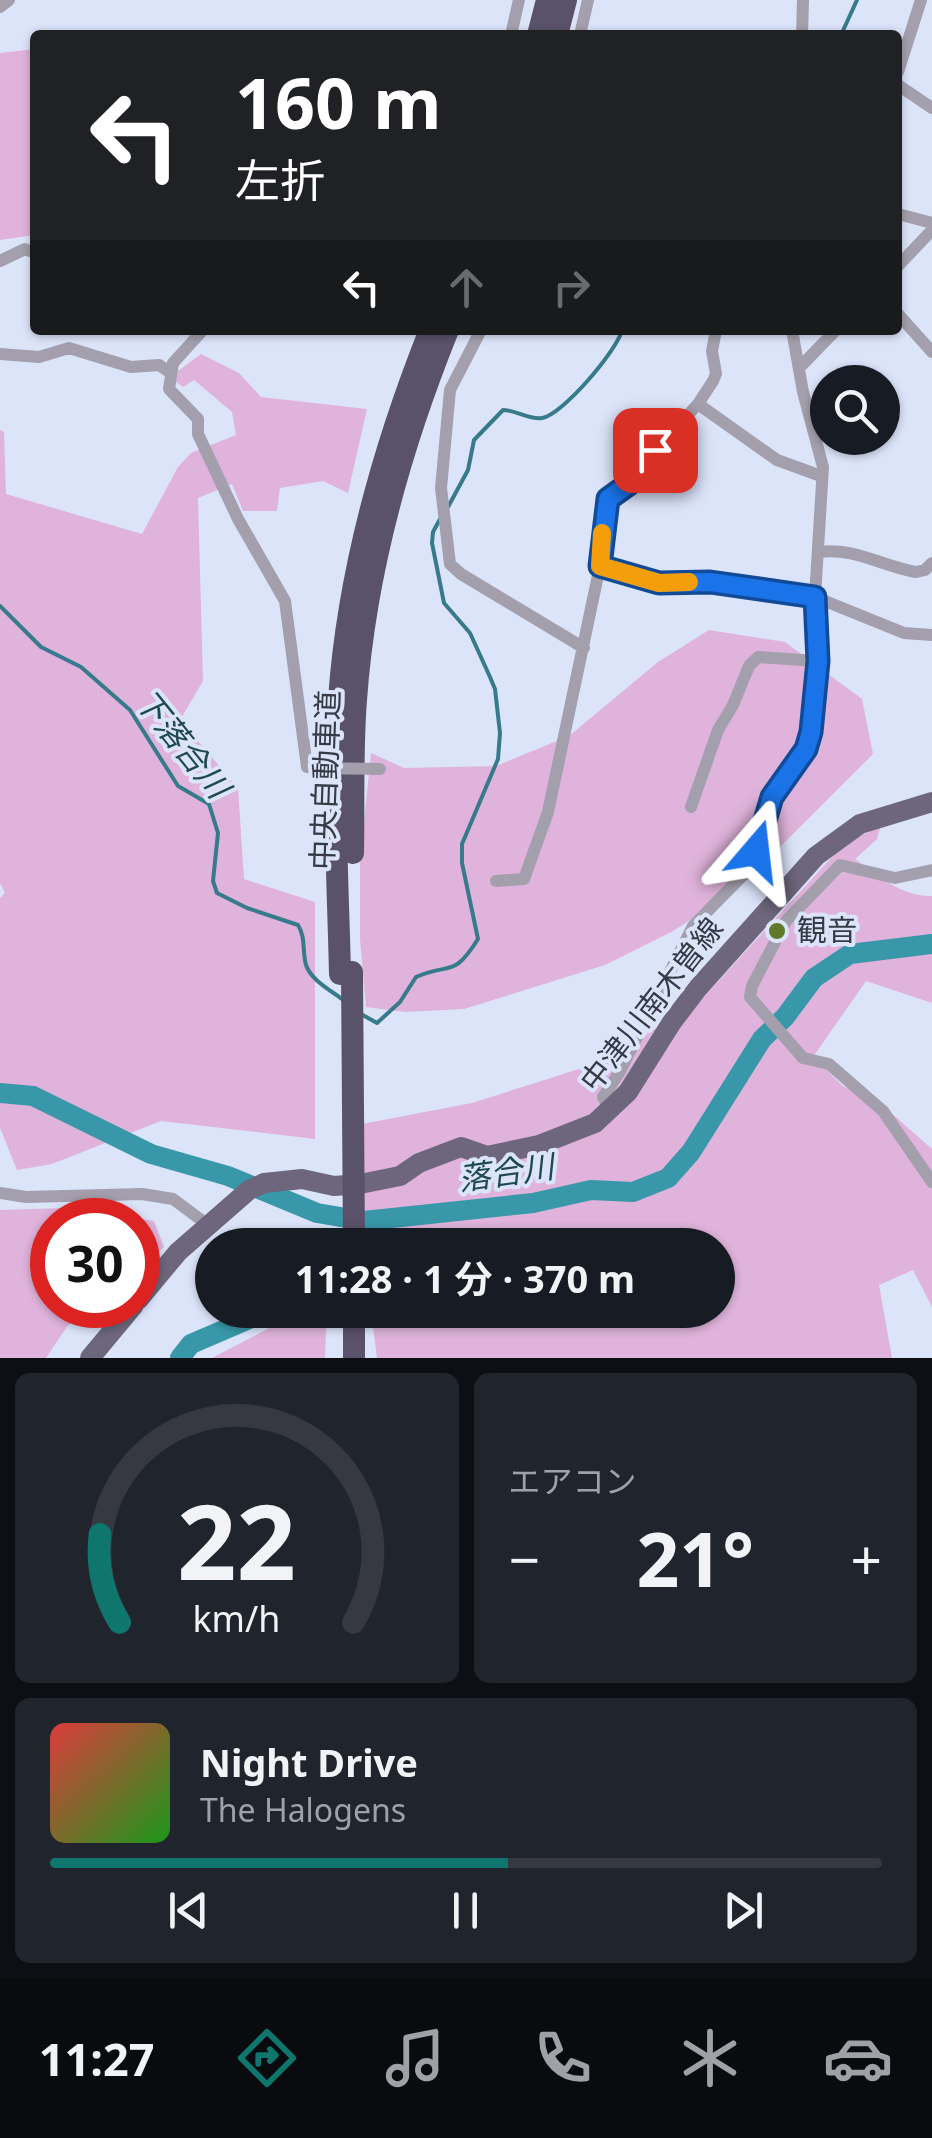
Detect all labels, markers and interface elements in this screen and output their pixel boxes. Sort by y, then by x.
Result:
text: 160 m [235,54,442,150]
icon: left [70,70,200,200]
text: 左折 [235,149,325,210]
icon: left [334,260,389,315]
icon: ahead [439,260,494,315]
icon: right [544,260,599,315]
map controls [810,365,900,455]
button: search [810,365,900,455]
pin [613,408,698,493]
icon: arrive [628,423,683,478]
water label: 下落合川 [126,680,242,809]
street label: 中央自動車道 [301,689,348,871]
position arrow [704,799,808,903]
street label: 中津川南木曽線 [570,909,732,1099]
place label: 観音 [797,909,857,950]
marker: 観音 [766,920,788,942]
water label: 落合川 [455,1143,559,1199]
speed limit sign: 30 [30,1198,160,1328]
text: 11:28 · 1 分 · 370 m [295,1252,635,1304]
text: エアコン [509,1459,637,1502]
text: 22 [177,1469,296,1610]
text: 21° [636,1507,754,1609]
text: − [509,1521,540,1596]
text: + [851,1521,882,1596]
text: km/h [193,1594,281,1642]
text: Night Drive [200,1736,418,1788]
text: The Halogens [200,1788,406,1831]
icon: previous [161,1883,216,1938]
icon: pause [438,1883,493,1938]
icon: next [716,1883,771,1938]
icon: directions [232,2023,302,2093]
icon: music [380,2023,450,2093]
icon: phone [528,2023,598,2093]
icon: climate [675,2023,745,2093]
icon: car [823,2023,893,2093]
text: 11:27 [39,2028,154,2089]

